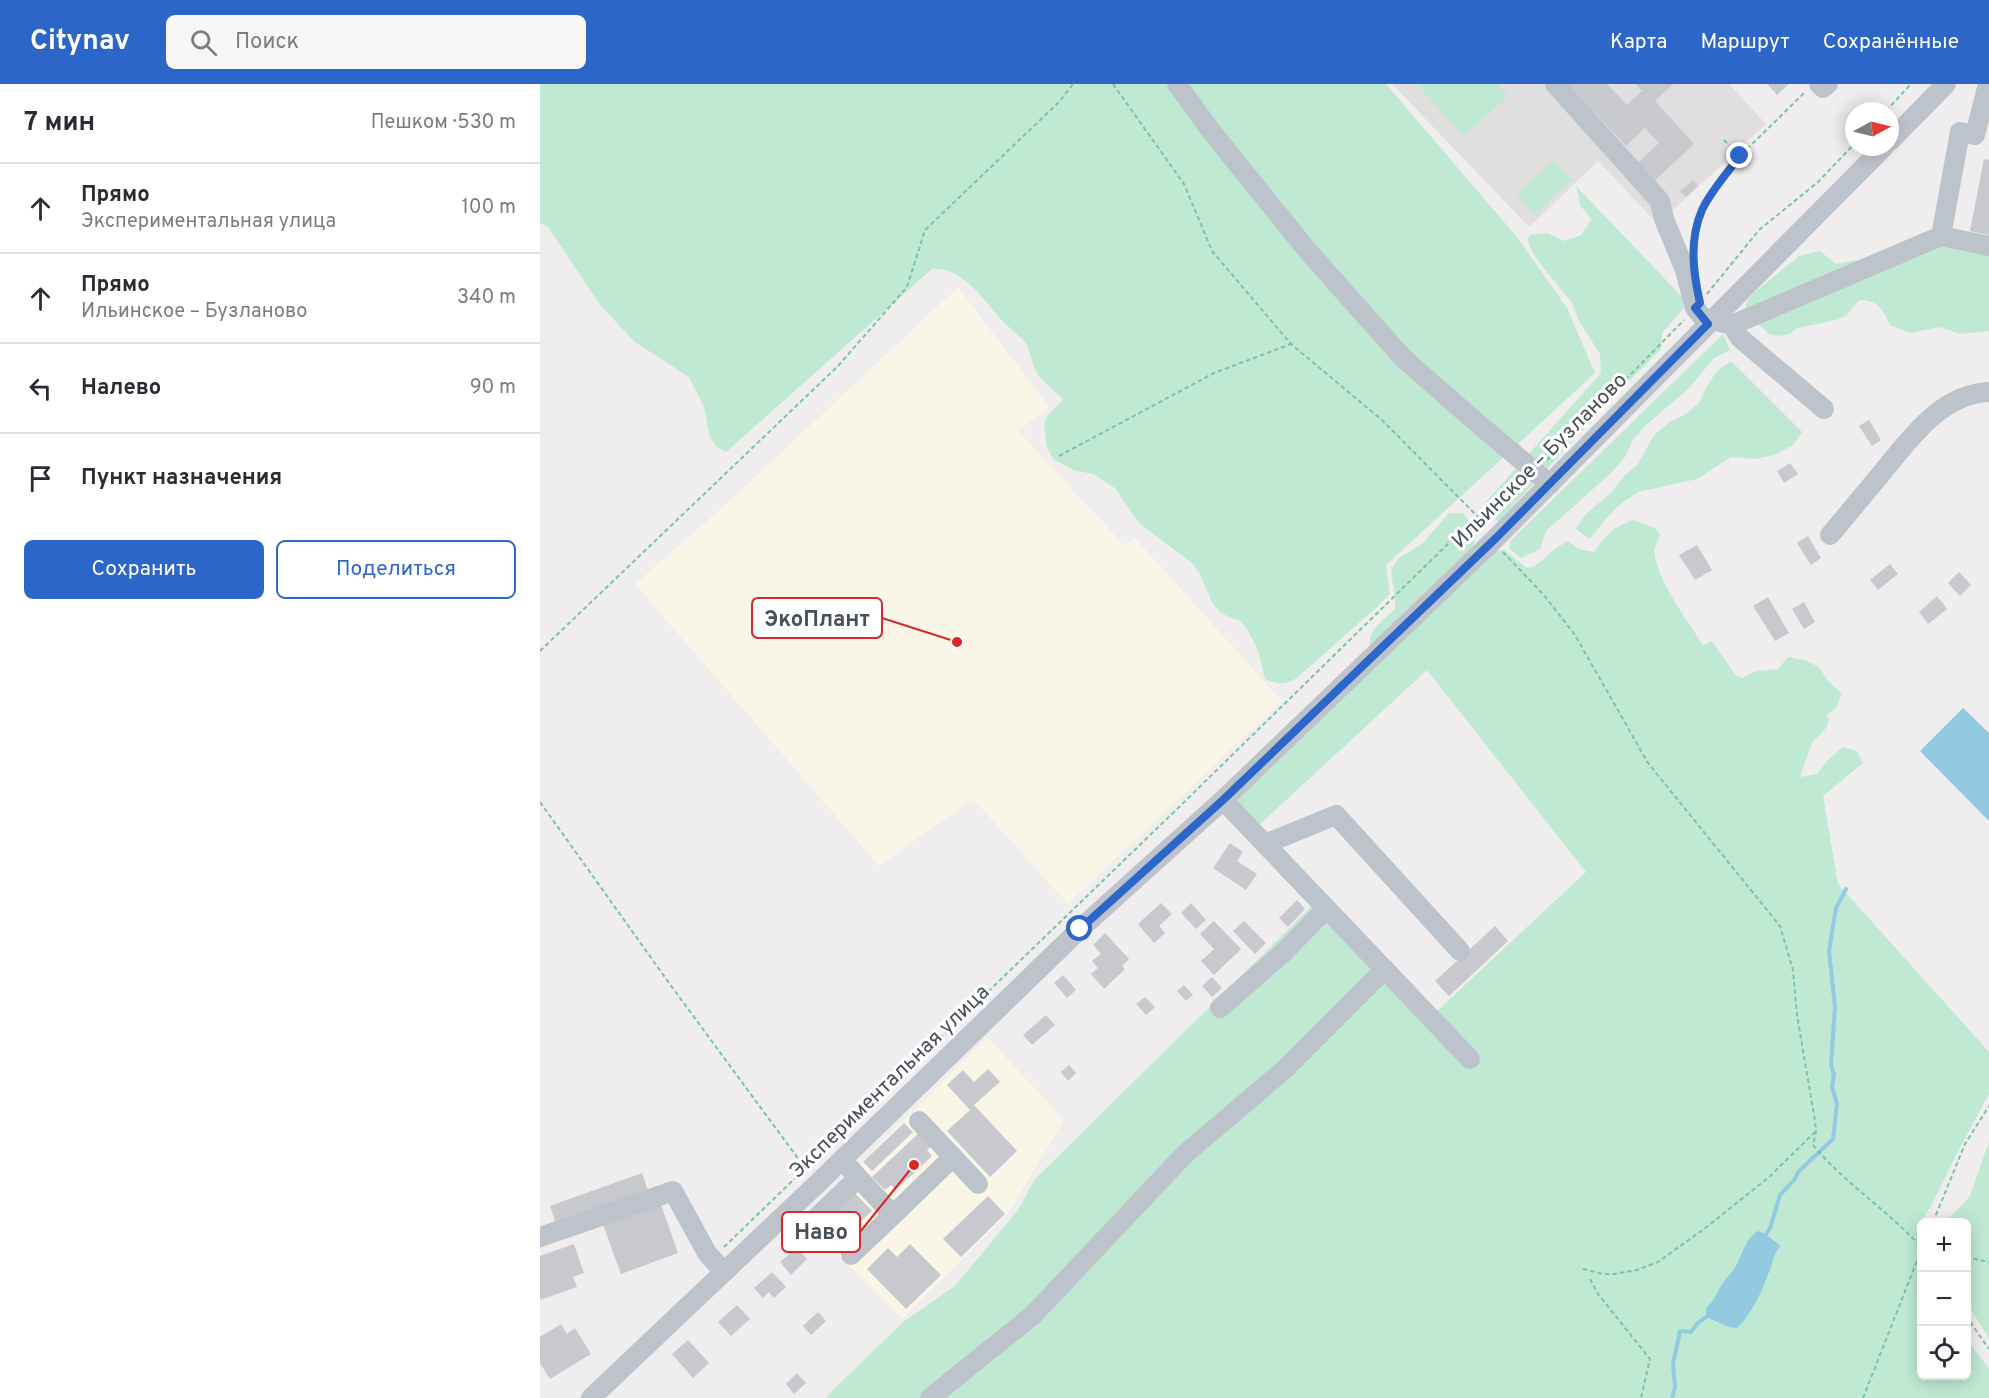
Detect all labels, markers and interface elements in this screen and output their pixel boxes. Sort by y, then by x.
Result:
search box [166,15,586,69]
text: Citynav [30,24,130,60]
icon: search [187,26,220,59]
text: Поиск [235,29,299,56]
text: Карта [1610,29,1667,56]
text: Маршрут [1700,29,1790,56]
text: Сохранённые [1823,29,1959,56]
north arrow [1845,102,1899,156]
text: 7 мин [24,107,95,140]
text: Пешком · 530 m [371,110,516,136]
route end [1726,142,1752,168]
text: Прямо [81,182,150,209]
icon: ahead [24,192,57,225]
text: 100 m [461,195,516,221]
text: Экспериментальная улица [81,209,336,235]
text: Прямо [81,272,150,299]
icon: ahead [24,282,57,315]
text: 340 m [457,285,516,311]
text: Ильинское – Бузланово [81,299,307,325]
street label: Ильинское – Бузланово [1446,367,1634,555]
icon: left [24,372,57,405]
text: Налево [81,375,161,402]
text: 90 m [470,375,516,401]
icon: arrive [24,462,57,495]
text: Пункт назначения [81,465,282,492]
button: Сохранить [24,540,264,599]
button: Поделиться [276,540,516,599]
callout: ЭкоПлант [752,598,882,638]
text: ЭкоПлант [764,607,870,634]
route start [1066,915,1092,941]
street label: Экспериментальная улица [784,979,996,1185]
callout: Наво [782,1212,860,1252]
map controls [1917,1218,1971,1380]
button: + [1917,1218,1971,1272]
text: Наво [794,1220,848,1247]
button: − [1917,1272,1971,1326]
button: locate [1917,1326,1971,1380]

